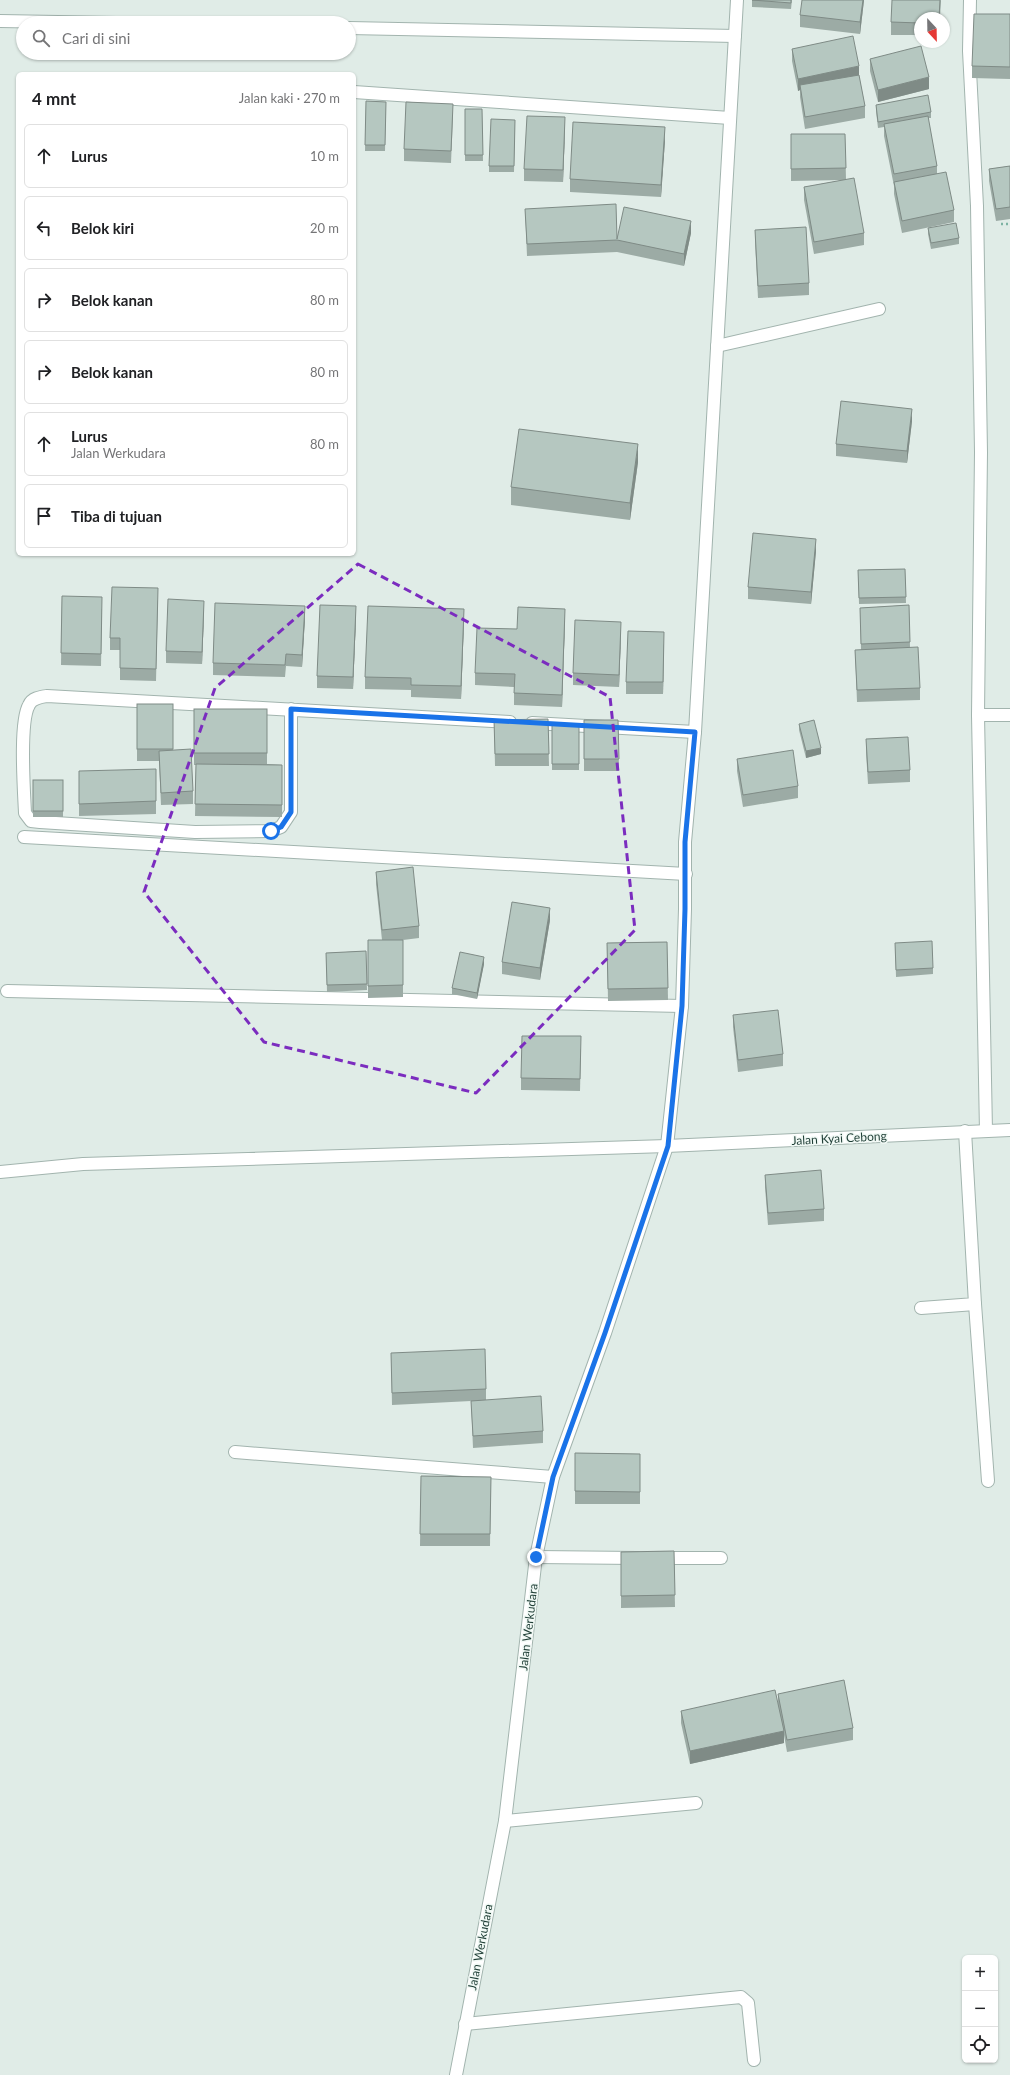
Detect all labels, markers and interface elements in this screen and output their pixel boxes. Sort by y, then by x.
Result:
north arrow [914,12,950,48]
search box [16,16,356,60]
icon: search [30,27,52,49]
text: Cari di sini [62,29,130,47]
text: 4 mnt [32,88,76,109]
text: Jalan kaki · 270 m [239,90,340,106]
icon: ahead [33,145,55,167]
text: Lurus [71,147,108,165]
text: 10 m [310,148,339,164]
icon: left [33,217,55,239]
text: Belok kiri [71,219,134,237]
text: 20 m [310,220,339,236]
icon: right [33,289,55,311]
text: Belok kanan [71,291,153,309]
text: 80 m [310,292,339,308]
icon: right [33,361,55,383]
text: Belok kanan [71,363,153,381]
text: 80 m [310,364,339,380]
text: Lurus [71,427,108,445]
icon: ahead [33,433,55,455]
text: 80 m [310,436,339,452]
text: Jalan Werkudara [71,445,166,461]
icon: arrive [33,505,55,527]
text: Tiba di tujuan [71,507,162,525]
route start [262,822,280,840]
street label: Jalan Kyai Cebong [791,1128,887,1148]
route end [527,1548,545,1566]
street label: Jalan Werkudara [515,1583,541,1671]
street label: Jalan Werkudara [464,1903,496,1991]
map controls [962,1955,998,2063]
button: + [962,1955,998,1991]
button: − [962,1991,998,2027]
button: locate [962,2027,998,2063]

